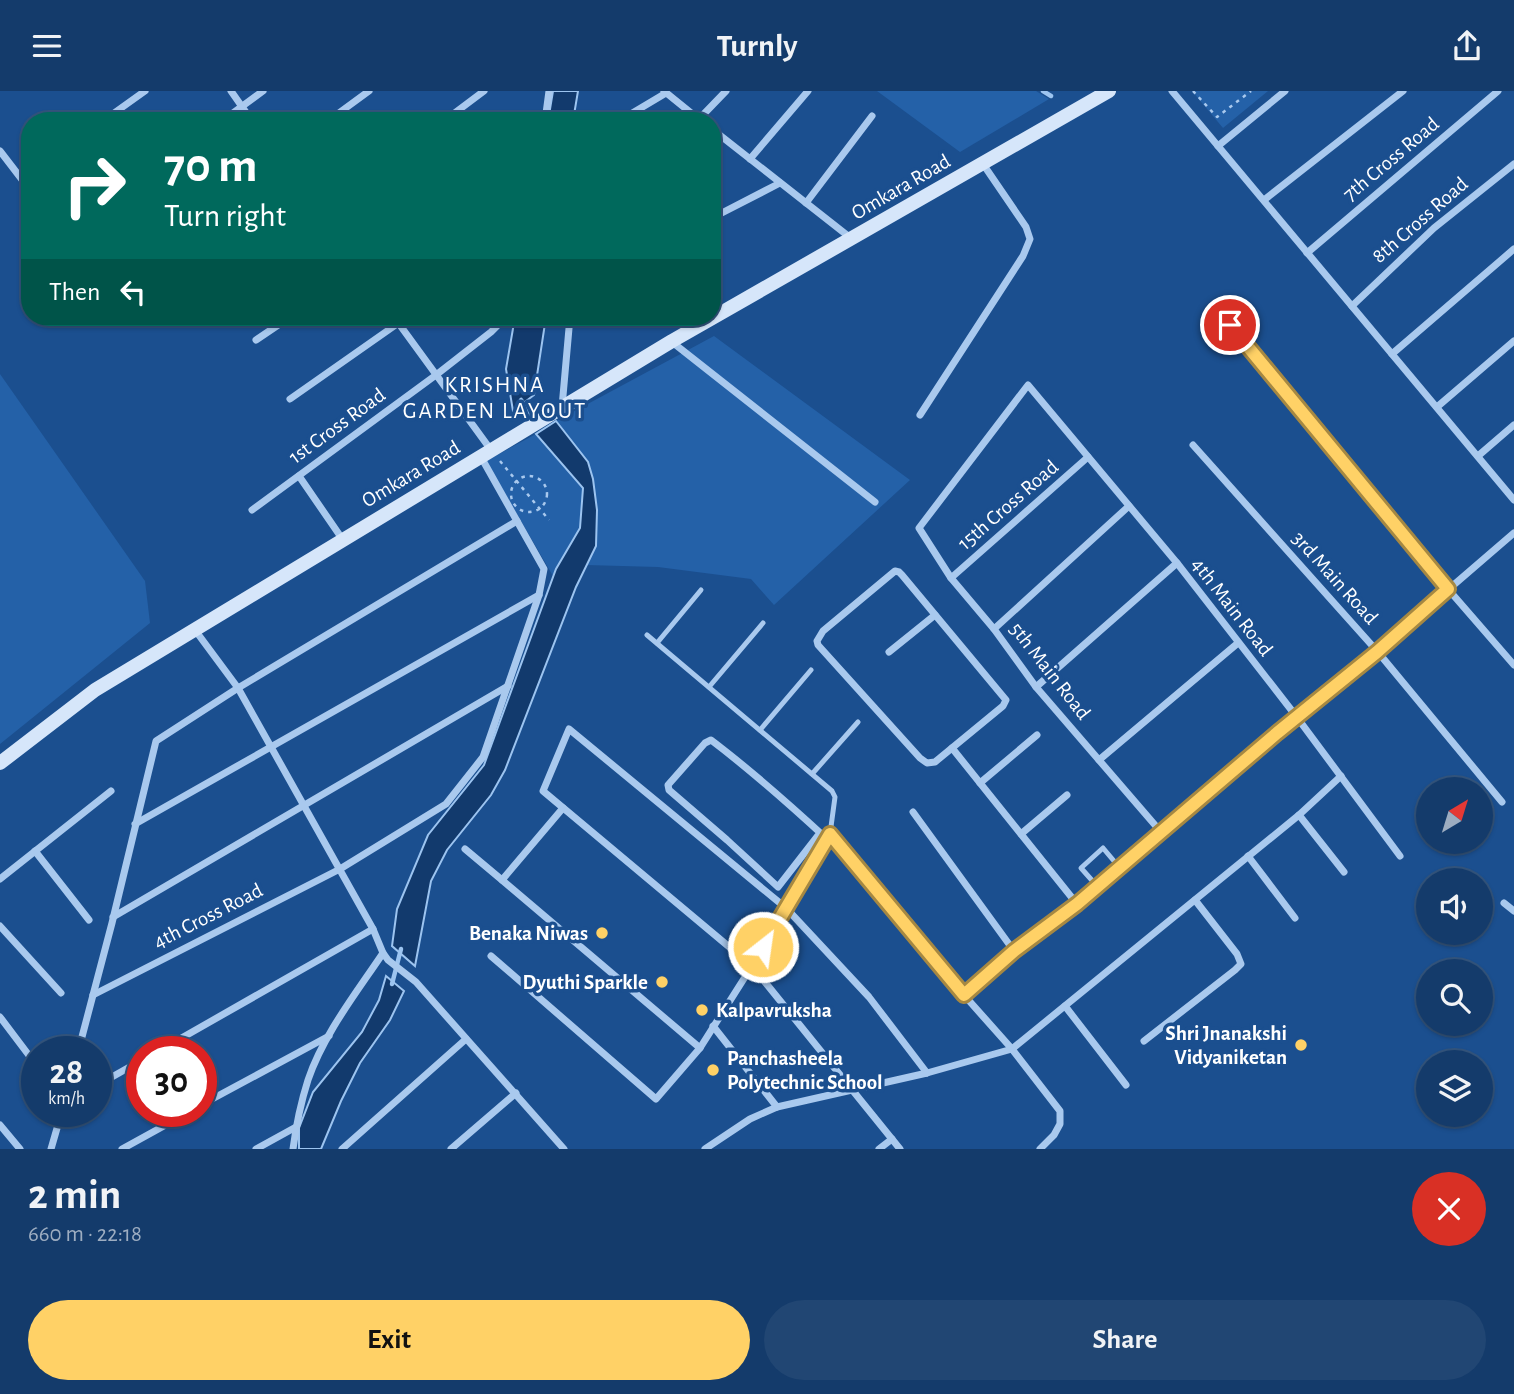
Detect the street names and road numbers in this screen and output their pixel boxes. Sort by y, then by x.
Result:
street label: 7th Cross Road [1339,113,1443,205]
street label: Omkara Road [848,150,954,224]
street label: 8th Cross Road [1368,173,1472,267]
street label: 1st Cross Road [285,384,389,468]
street label: Omkara Road [358,437,464,511]
street label: 15th Cross Road [954,456,1062,554]
street label: 3rd Main Road [1288,528,1382,629]
street label: 4th Main Road [1187,554,1277,660]
street label: 5th Main Road [1006,618,1094,724]
street label: 4th Cross Road [150,879,266,952]

